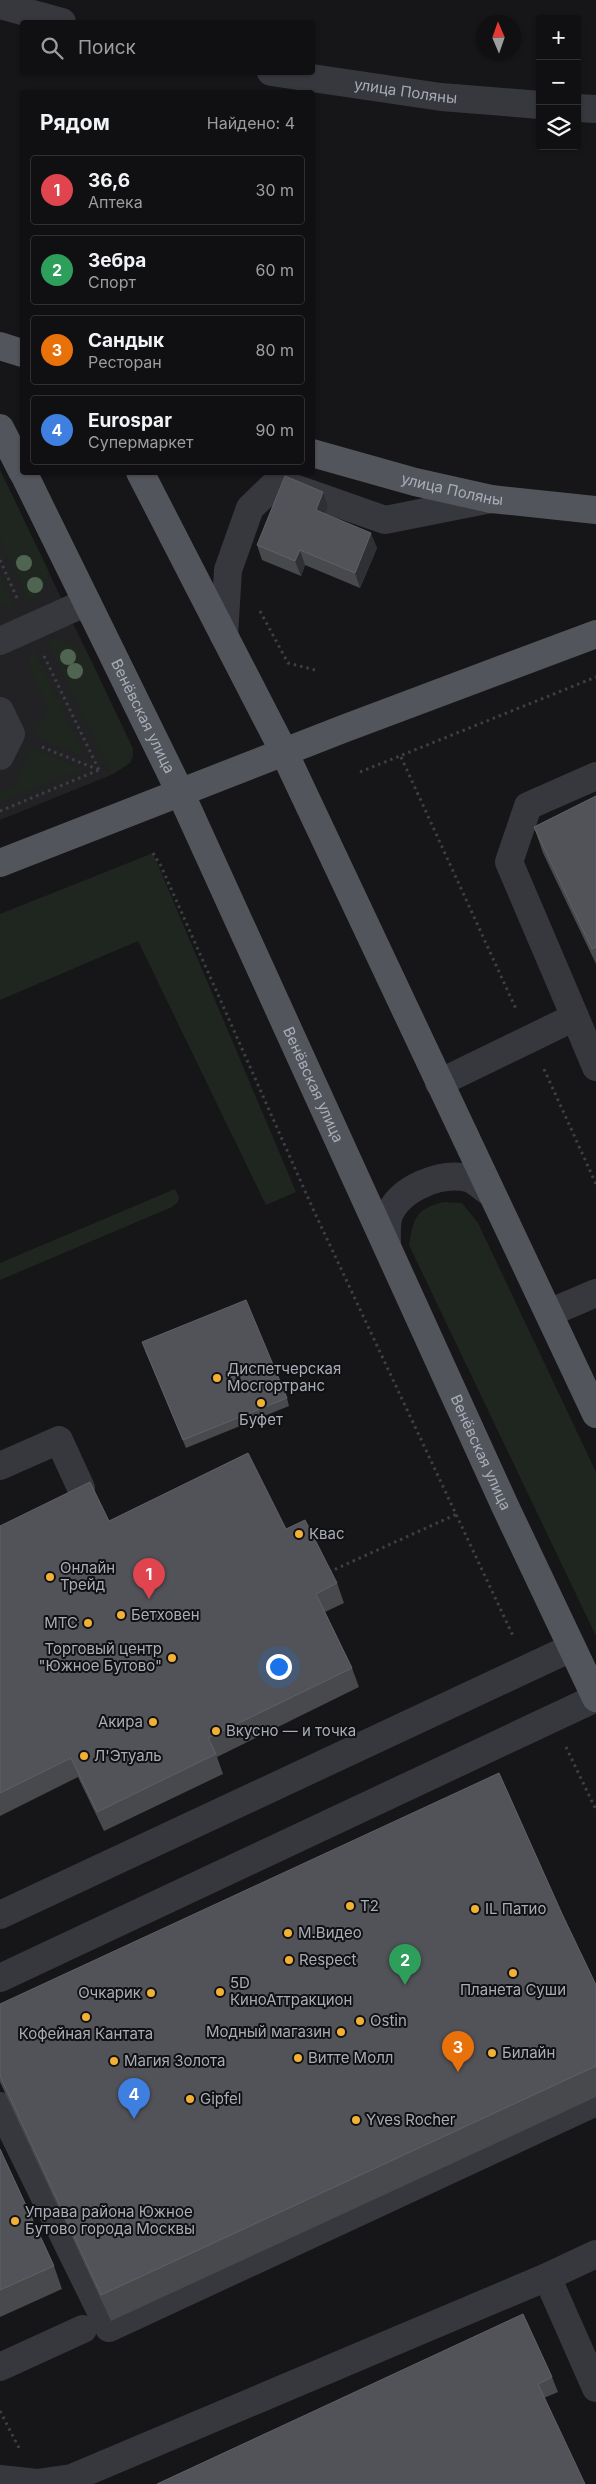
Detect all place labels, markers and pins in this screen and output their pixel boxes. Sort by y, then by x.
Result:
place label: Диспетчерская Мосгортранс [227,1359,341,1395]
marker: Диспетчерская Мосгортранс [211,1372,223,1384]
marker: Буфет [255,1397,267,1409]
place label: Буфет [239,1410,283,1429]
place label: Квас [309,1524,345,1543]
marker: Квас [293,1528,305,1540]
place label: Онлайн Трейд [60,1558,115,1594]
pin: 1 [133,1558,165,1599]
marker: Онлайн Трейд [44,1571,56,1583]
place label: Бетховен [131,1605,200,1624]
marker: Бетховен [115,1609,127,1621]
place label: МТС [44,1613,78,1632]
marker: МТС [82,1617,94,1629]
place label: Торговый центр "Южное Бутово" [39,1639,162,1675]
marker: Торговый центр "Южное Бутово" [166,1652,178,1664]
place label: Акира [98,1712,143,1731]
marker: Акира [147,1716,159,1728]
place label: Вкусно — и точка [226,1721,356,1740]
marker: Вкусно — и точка [210,1725,222,1737]
place label: Л'Этуаль [94,1746,162,1765]
marker: Л'Этуаль [78,1750,90,1762]
place label: T2 [360,1896,379,1915]
place label: IL Патио [485,1899,546,1918]
marker: T2 [344,1900,356,1912]
marker: IL Патио [469,1903,481,1915]
place label: М.Видео [298,1923,362,1942]
marker: М.Видео [282,1927,294,1939]
pin: 2 [389,1944,421,1985]
place label: Respect [299,1950,357,1969]
marker: Respect [283,1954,295,1966]
marker: Планета Суши [507,1967,519,1979]
place label: 5D КиноАттракцион [230,1973,352,2009]
place label: Планета Суши [460,1980,566,1999]
place label: Очкарик [78,1983,141,2002]
marker: 5D КиноАттракцион [214,1986,226,1998]
marker: Очкарик [145,1987,157,1999]
marker: Кофейная Кантата [80,2011,92,2023]
place label: Ostin [370,2011,407,2030]
marker: Ostin [354,2015,366,2027]
place label: Модный магазин [206,2022,331,2041]
place label: Кофейная Кантата [19,2024,153,2043]
marker: Модный магазин [335,2026,347,2038]
pin: 3 [442,2031,474,2072]
place label: Билайн [502,2043,555,2062]
marker: Билайн [486,2047,498,2059]
place label: Витте Молл [308,2048,393,2067]
place label: Магия Золота [124,2051,225,2070]
marker: Витте Молл [292,2052,304,2064]
marker: Магия Золота [108,2055,120,2067]
pin: 4 [118,2078,150,2119]
place label: Gipfel [200,2089,242,2108]
marker: Gipfel [184,2093,196,2105]
place label: Yves Rocher [366,2110,456,2129]
marker: Yves Rocher [350,2114,362,2126]
place label: Управа района Южное Бутово города Москвы [25,2202,195,2238]
marker: Управа района Южное Бутово города Москвы [9,2215,21,2227]

